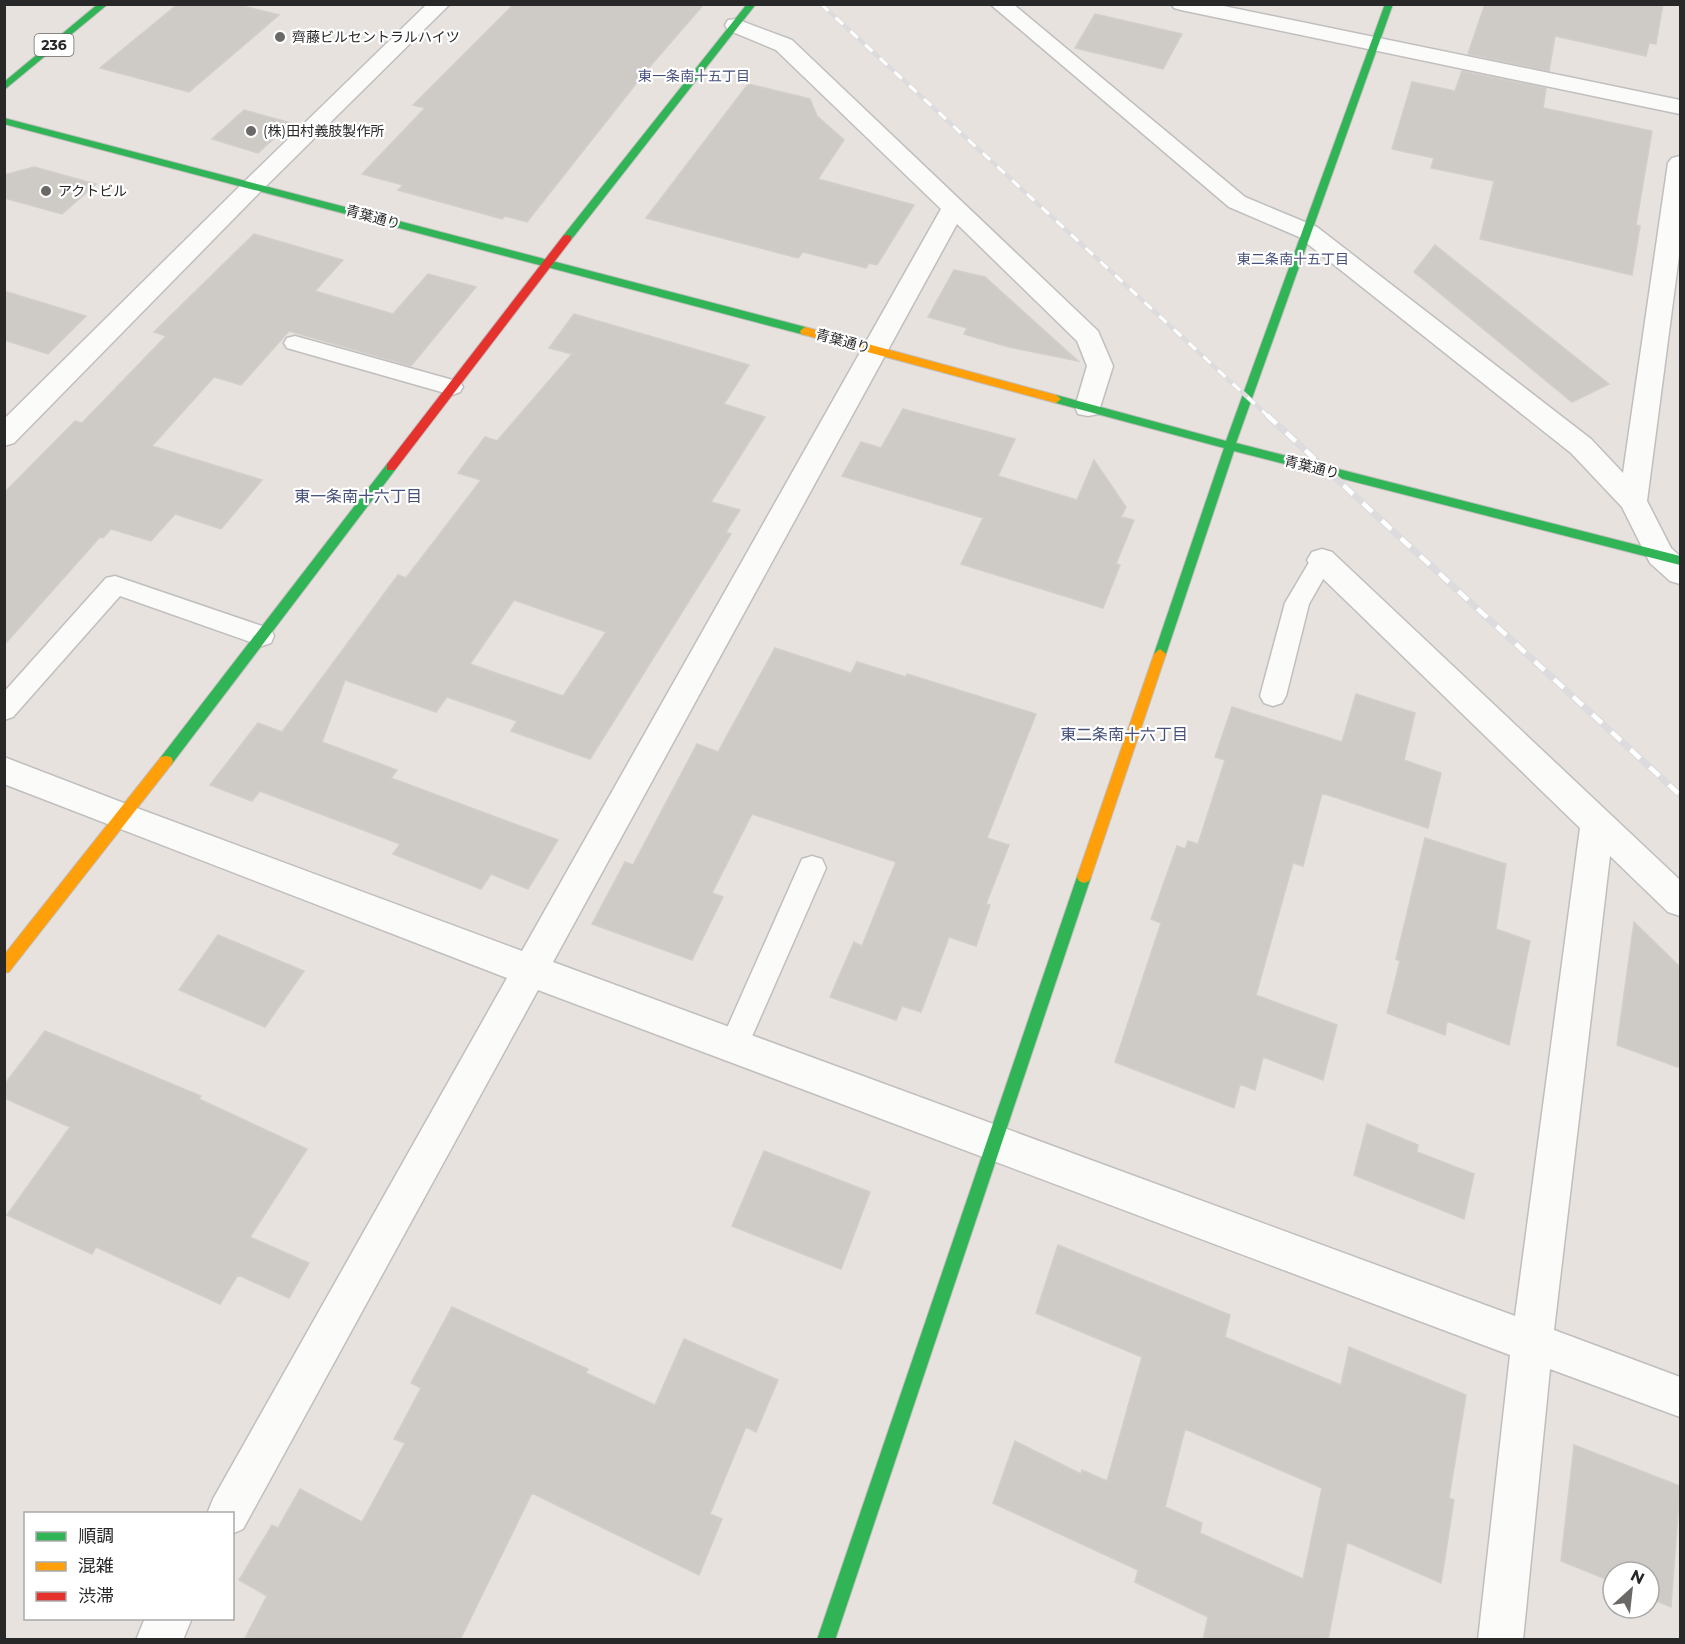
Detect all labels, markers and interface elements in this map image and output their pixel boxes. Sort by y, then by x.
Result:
place label: 齊藤ビルセントラルハイツ [292,28,460,46]
marker: 齊藤ビルセントラルハイツ [273,30,287,44]
road number: 236 [34,34,74,56]
district label: 東一条南十五丁目 [638,67,750,85]
place label: (株)田村義肢製作所 [263,122,384,140]
marker: (株)田村義肢製作所 [244,124,258,138]
place label: アクトビル [58,182,127,200]
marker: アクトビル [39,184,53,198]
street label: 青葉通り [344,201,402,233]
district label: 東二条南十五丁目 [1237,250,1349,268]
street label: 青葉通り [814,325,872,357]
street label: 青葉通り [1283,451,1341,483]
district label: 東一条南十六丁目 [294,487,422,506]
district label: 東二条南十六丁目 [1060,725,1188,744]
legend [24,1512,234,1620]
text: 順調 [78,1525,114,1547]
text: 混雑 [78,1555,114,1577]
north arrow [1601,1560,1661,1620]
text: N [1628,1566,1648,1588]
text: 渋滞 [78,1585,114,1607]

